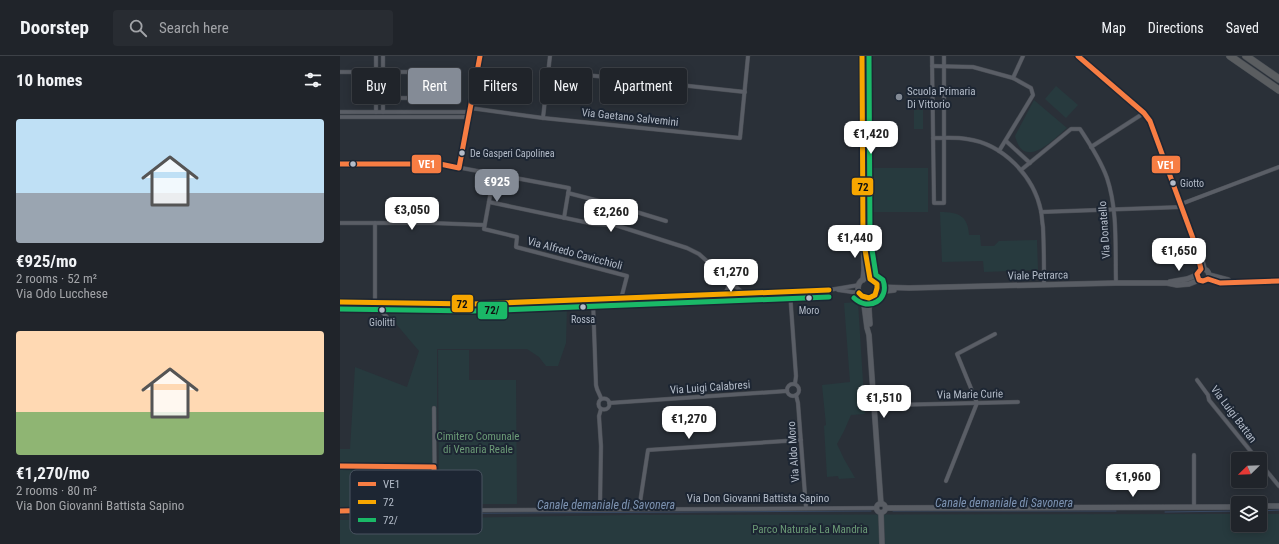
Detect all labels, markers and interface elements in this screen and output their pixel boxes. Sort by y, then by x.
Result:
search box [113,10,393,46]
text: Doorstep [20,16,89,39]
icon: search [127,17,149,39]
text: Search here [159,19,229,37]
text: Map [1102,20,1126,36]
text: Directions [1148,20,1204,36]
text: Saved [1226,20,1259,36]
chip: Buy [352,68,400,104]
chip: Rent [408,68,461,104]
chip: Filters [469,68,532,104]
chip: New [540,68,592,104]
chip: Apartment [600,68,687,104]
icon: filters [302,69,324,91]
text: 10 homes [16,70,82,90]
place label: Scuola Primaria Di Vittorio [907,85,976,111]
marker: Scuola Primaria Di Vittorio [894,92,904,102]
street label: Via Gaetano Salvemini [581,106,679,129]
pin: €1,420 [838,121,904,155]
text: €1,420 [853,126,889,141]
icon: home [134,145,206,217]
marker: De Gasperi Capolinea [457,148,467,158]
place label: De Gasperi Capolinea [470,148,555,159]
line badge: VE1 [411,154,442,174]
line badge: VE1 [1151,155,1181,174]
text: VE1 [418,158,436,171]
unlabelled marker [348,159,358,169]
text: VE1 [1157,159,1175,172]
pin: €925 [473,169,521,203]
text: €925 [484,174,510,189]
line badge: 72 [851,177,874,196]
marker: Giotto [1168,178,1178,188]
place label: Giotto [1180,178,1204,189]
text: 72 [857,181,869,194]
pin: €3,050 [379,197,445,231]
pin: €2,260 [578,199,644,233]
street label: Via Donatello [1096,200,1113,259]
text: €3,050 [394,202,430,217]
text: €2,260 [593,204,629,219]
pin: €1,440 [822,225,888,259]
text: €1,440 [837,230,873,245]
street label: Via Alfredo Cavicchioli [526,235,624,272]
pin: €1,650 [1146,238,1212,272]
text: €1,650 [1161,243,1197,258]
text: €925/mo [16,251,77,271]
pin: €1,270 [698,259,764,293]
text: €1,270 [713,264,749,279]
street label: Viale Petrarca [1008,268,1068,283]
text: 2 rooms · 52 m² [16,271,97,286]
text: Via Odo Lucchese [16,286,108,301]
marker: Moro [804,293,814,303]
line badge: 72 [451,294,474,313]
text: 72 [456,298,468,311]
line badge: 72/ [477,301,508,320]
marker: Rossa [578,302,588,312]
text: 72/ [485,304,500,317]
marker: Giolitti [377,305,387,315]
place label: Moro [799,305,819,316]
place label: Rossa [571,314,595,325]
place label: Giolitti [369,317,395,328]
icon: home [134,357,206,429]
street label: Via Luigi Calabresi [669,378,751,397]
street label: Via Luigi Battan [1208,383,1259,445]
pin: €1,510 [851,385,917,419]
street label: Via Marie Curie [937,387,1003,402]
text: €1,510 [866,390,902,405]
pin: €1,270 [656,406,722,440]
text: €1,270 [671,411,707,426]
street label: Via Aldo Moro [785,420,802,483]
park label: Cimitero Comunale di Venaria Reale [437,430,519,456]
north arrow [1231,452,1267,488]
map controls [1231,452,1267,532]
text: €1,270/mo [16,463,90,483]
pin: €1,960 [1100,464,1166,498]
text: €1,960 [1115,469,1151,484]
legend [350,470,482,534]
text: VE1 [383,478,400,491]
text: 2 rooms · 80 m² [16,483,97,498]
street label: Via Don Giovanni Battista Sapino [687,492,830,505]
text: 72 [383,496,394,509]
water label: Canale demaniale di Savonera [935,496,1073,510]
button: layers [1231,496,1267,532]
text: Via Don Giovanni Battista Sapino [16,498,184,513]
water label: Canale demaniale di Savonera [537,498,675,512]
text: 72/ [383,514,398,527]
park label: Parco Naturale La Mandria [752,523,868,536]

